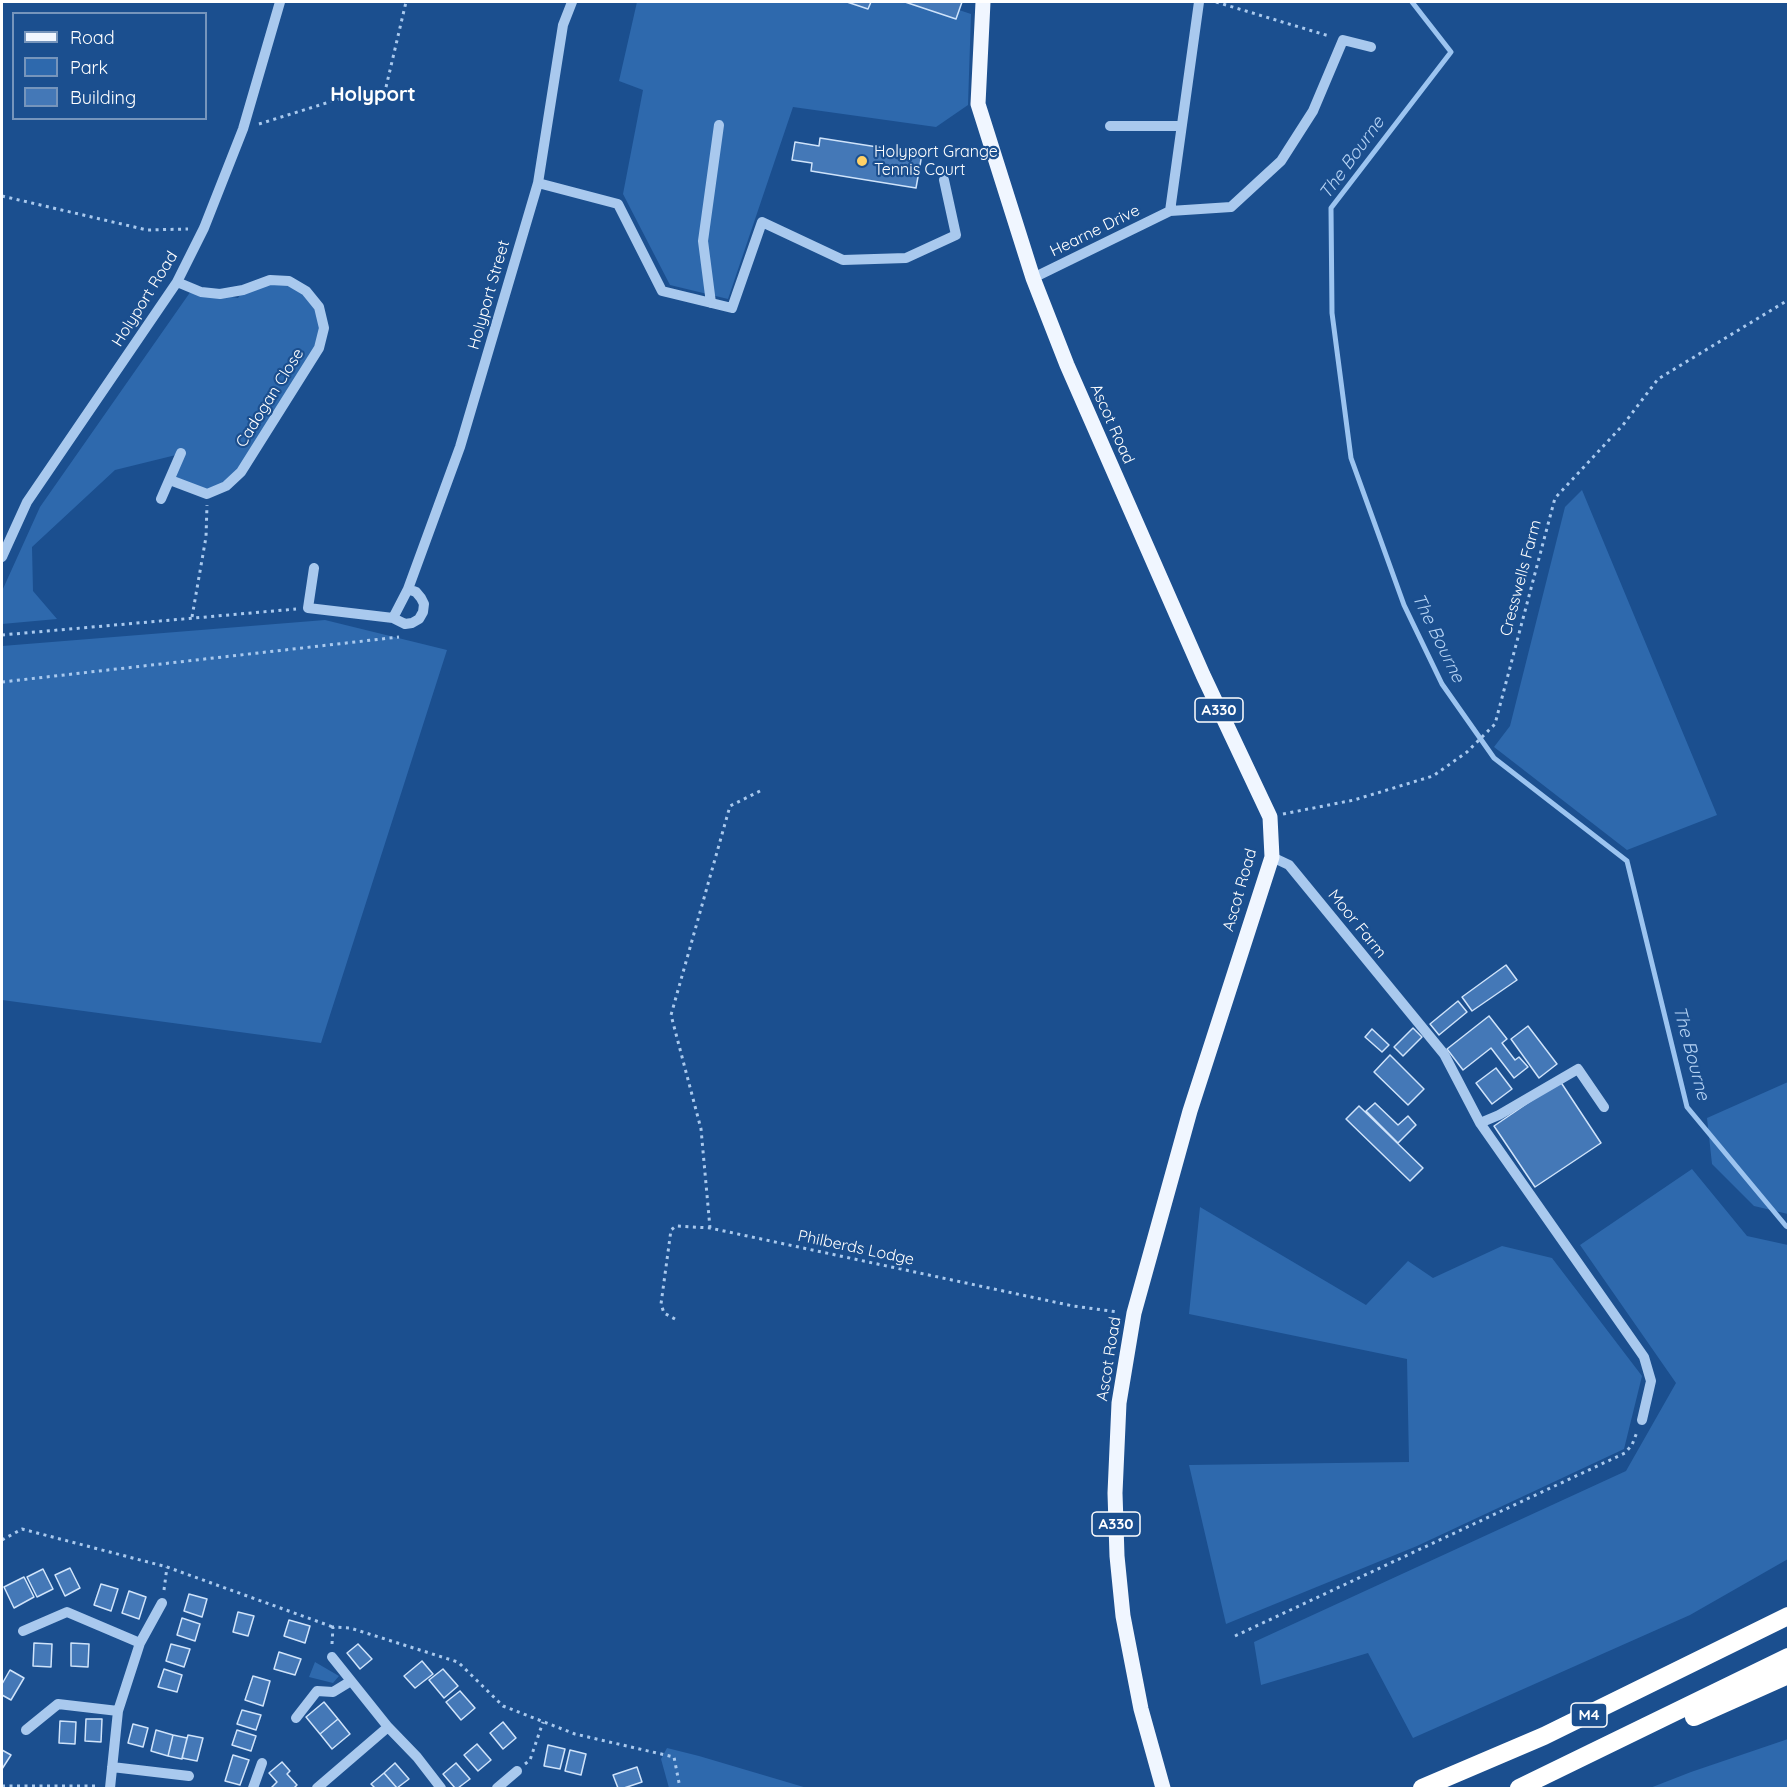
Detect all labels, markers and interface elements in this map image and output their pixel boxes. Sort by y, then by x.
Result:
legend [12,12,207,120]
text: Road [70,26,115,49]
text: Park [70,56,108,79]
district label: Holyport [330,83,416,107]
text: Building [70,86,136,109]
water label: The Bourne [1315,113,1389,203]
place label: Holyport Grange Tennis Court [874,142,998,180]
marker: Holyport Grange Tennis Court [855,154,869,168]
street label: Hearne Drive [1047,201,1143,261]
street label: Holyport Street [464,238,514,352]
street label: Holyport Road [108,248,182,350]
street label: Cadogan Close [232,345,308,451]
street label: Ascot Road [1086,381,1138,467]
street label: Cresswells Farm [1496,518,1546,638]
water label: The Bourne [1407,590,1469,686]
road number: A330 [1195,698,1243,722]
street label: Ascot Road [1219,846,1261,934]
street label: Moor Farm [1324,886,1390,962]
water label: The Bourne [1668,1004,1714,1102]
street label: Philberds Lodge [796,1226,916,1270]
street label: Ascot Road [1093,1315,1125,1403]
road number: A330 [1092,1512,1140,1536]
road number: M4 [1571,1703,1607,1727]

